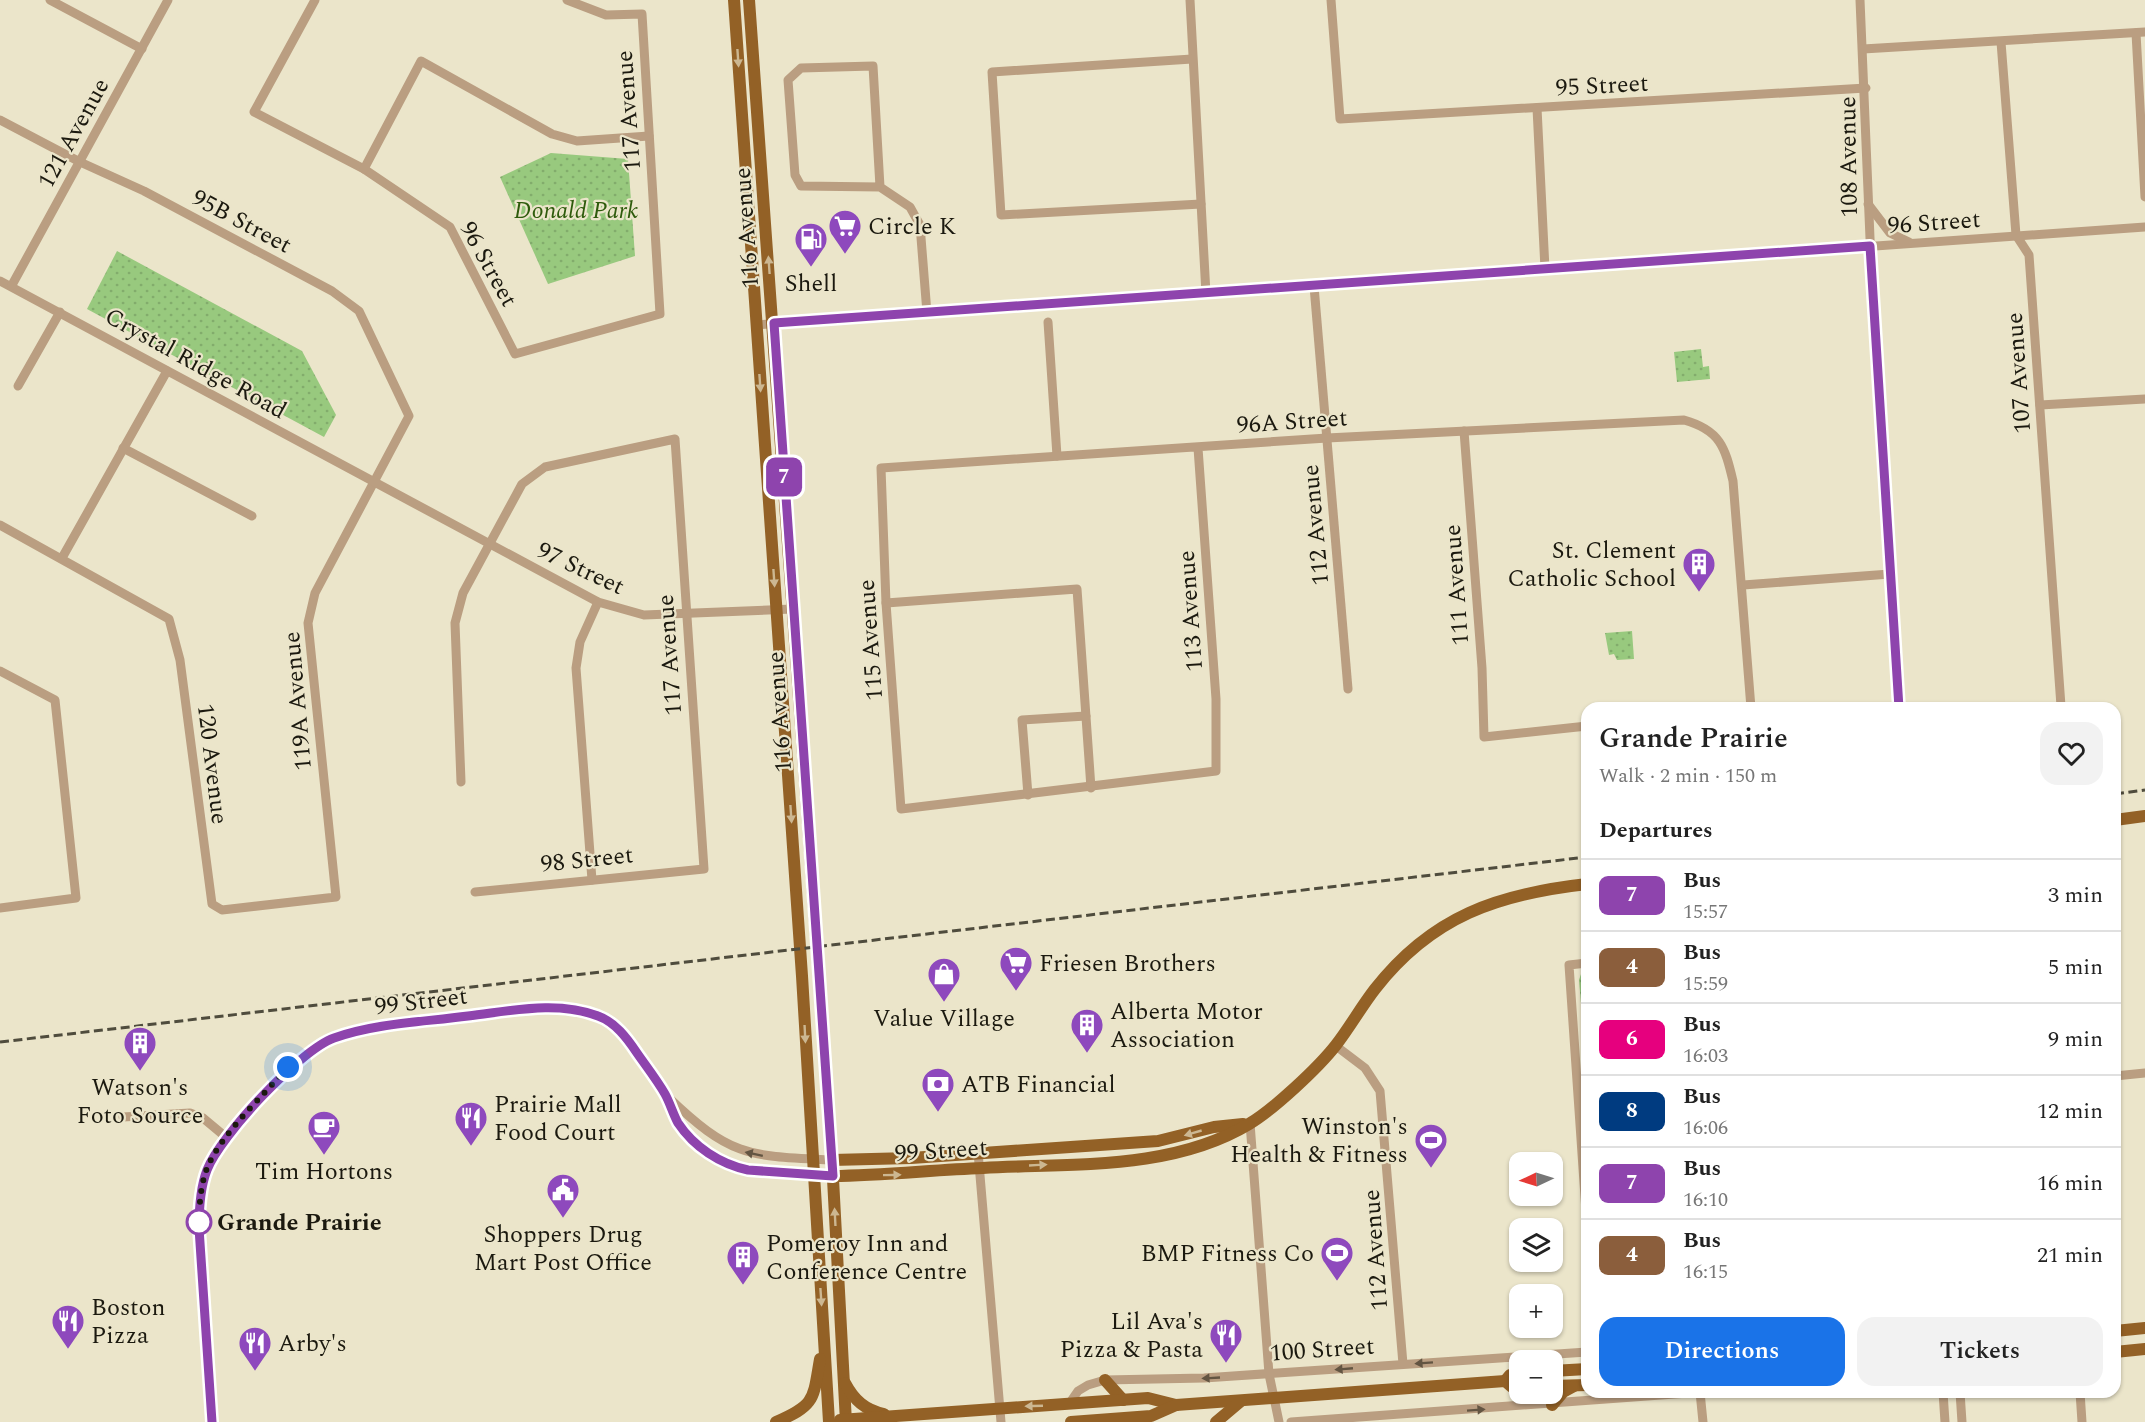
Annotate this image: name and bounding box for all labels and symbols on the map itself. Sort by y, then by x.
street label: 117 Avenue [607,49,651,173]
one-way arrow [733,49,742,68]
street label: 95 Street [1555,66,1649,106]
street label: 121 Avenue [29,72,119,195]
street label: 108 Avenue [1830,96,1868,218]
street label: 116 Avenue [725,166,769,290]
street label: 95B Street [185,180,298,263]
park label: Donald Park [514,193,638,229]
street label: 96 Street [1886,202,1982,244]
supermarket icon: Circle K [827,208,863,255]
place label: Circle K [868,209,956,245]
street label: 96 Street [450,215,526,314]
fuel station icon: Shell [793,221,829,268]
one-way arrow [765,256,774,275]
place label: Shell [785,266,837,302]
street label: Crystal Ridge Road [98,299,293,429]
street label: 107 Avenue [1997,311,2041,435]
one-way arrow [755,374,765,393]
street label: 96A Street [1235,400,1349,444]
line badge: 7 [764,458,804,496]
street label: 112 Avenue [1293,463,1339,587]
street label: 111 Avenue [1435,523,1479,647]
street label: 97 Street [531,533,630,605]
place label: St. Clement Catholic School [1508,533,1676,597]
building icon: St. Clement Catholic School [1681,546,1717,593]
street label: 113 Avenue [1169,549,1213,673]
one-way arrow [770,568,779,587]
street label: 115 Avenue [849,578,893,702]
street label: 117 Avenue [648,593,692,717]
street label: 119A Avenue [274,630,322,772]
street label: 116 Avenue [758,650,802,774]
street label: 120 Avenue [187,702,237,826]
one-way arrow [786,805,795,824]
street label: 98 Street [539,837,635,883]
supermarket icon: Friesen Brothers [998,945,1034,992]
place label: Friesen Brothers [1039,946,1216,982]
shop icon: Value Village [926,956,962,1003]
street label: 99 Street [373,978,469,1026]
place label: Alberta Motor Association [1110,994,1263,1058]
place label: Value Village [873,1001,1015,1037]
building icon: Alberta Motor Association [1069,1007,1105,1054]
building icon: Watson's Foto Source [122,1025,158,1072]
one-way arrow [801,1025,810,1044]
your location [273,1052,303,1082]
bank icon: ATB Financial [920,1066,956,1113]
place label: ATB Financial [961,1067,1116,1103]
place label: Watson's Foto Source [77,1070,203,1134]
place label: Prairie Mall Food Court [494,1087,622,1151]
restaurant icon: Prairie Mall Food Court [453,1100,489,1147]
cafe icon: Tim Hortons [306,1109,342,1156]
place label: Winston's Health & Fitness [1230,1109,1408,1173]
sports icon: Winston's Health & Fitness [1413,1122,1449,1169]
one-way arrow [1184,1129,1202,1138]
street label: 99 Street [893,1130,989,1172]
one-way arrow [744,1149,763,1158]
north arrow [1509,1152,1563,1206]
place label: Tim Hortons [255,1154,393,1190]
one-way arrow [1029,1161,1048,1170]
one-way arrow [882,1170,901,1180]
public building icon: Shoppers Drug Mart Post Office [545,1172,581,1219]
street label: 112 Avenue [1354,1188,1398,1312]
place label: Grande Prairie [217,1205,382,1241]
one-way arrow [831,1207,840,1226]
marker: Grande Prairie [186,1209,212,1235]
place label: Shoppers Drug Mart Post Office [474,1217,652,1281]
place label: Pomeroy Inn and Conference Centre [766,1226,967,1290]
sports icon: BMP Fitness Co [1319,1235,1355,1282]
place label: BMP Fitness Co [1141,1236,1314,1272]
building icon: Pomeroy Inn and Conference Centre [725,1239,761,1286]
one-way arrow [816,1287,826,1306]
place label: Boston Pizza [91,1290,166,1354]
restaurant icon: Boston Pizza [50,1303,86,1350]
place label: Lil Ava's Pizza & Pasta [1060,1304,1203,1368]
restaurant icon: Lil Ava's Pizza & Pasta [1208,1317,1244,1364]
restaurant icon: Arby's [237,1325,273,1372]
place label: Arby's [278,1326,347,1362]
street label: 100 Street [1268,1328,1376,1372]
one-way arrow [1414,1358,1433,1367]
one-way arrow [1335,1365,1354,1374]
one-way arrow [1201,1373,1220,1382]
one-way arrow [1025,1401,1044,1410]
one-way arrow [1466,1405,1485,1414]

